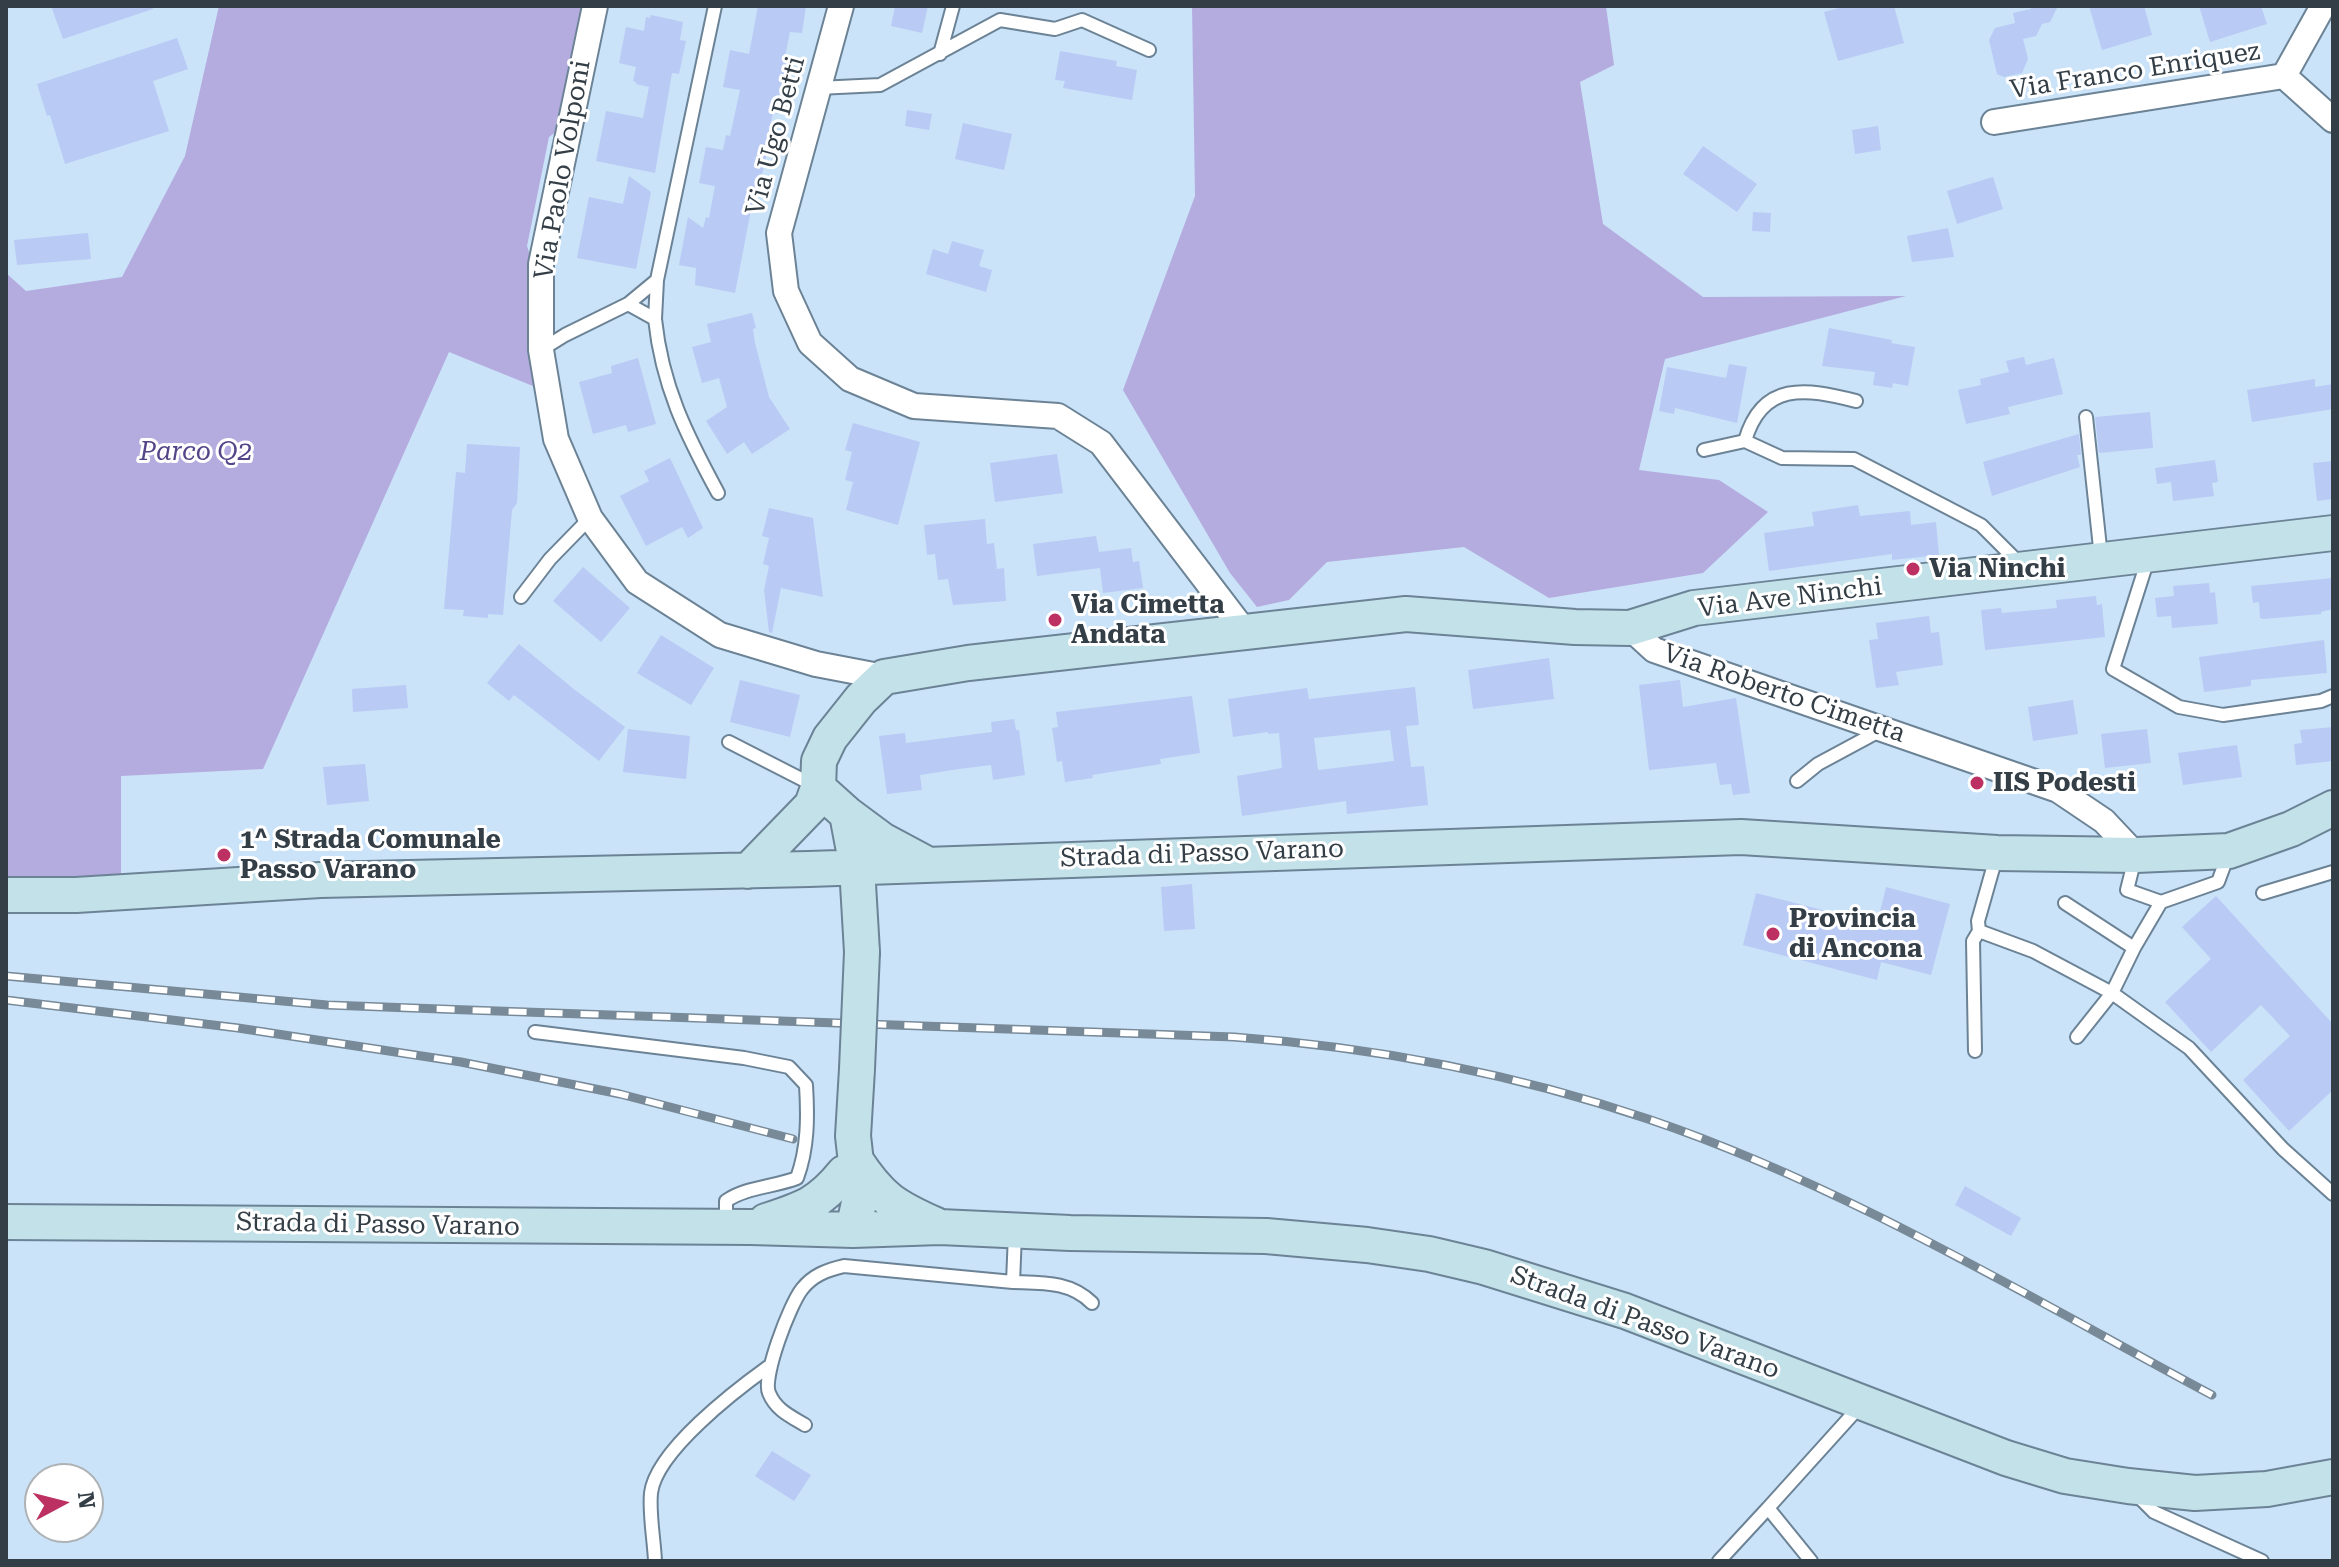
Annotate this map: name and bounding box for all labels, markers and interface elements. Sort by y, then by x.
street label: Via Franco Enriquez [2008,36,2262,106]
street label: Via Ugo Betti [740,53,812,219]
street label: Via Paolo Volponi [528,58,598,282]
park label: Parco Q2 [140,436,252,468]
place label: Via Ninchi [1929,553,2065,585]
marker: Via Ninchi [1904,560,1922,578]
street label: Via Ave Ninchi [1696,571,1884,625]
place label: Via Cimetta Andata [1071,589,1224,650]
marker: Via Cimetta Andata [1046,611,1064,629]
street label: Via Roberto Cimetta [1659,638,1909,750]
place label: IIS Podesti [1993,767,2136,799]
marker: IIS Podesti [1968,774,1986,792]
place label: 1^ Strada Comunale Passo Varano [240,824,501,886]
street label: Strada di Passo Varano [1060,833,1344,875]
marker: 1^ Strada Comunale Passo Varano [215,846,233,864]
place label: Provincia di Ancona [1789,903,1922,964]
marker: Provincia di Ancona [1764,925,1782,943]
street label: Strada di Passo Varano [236,1207,520,1243]
street label: Strada di Passo Varano [1506,1260,1784,1386]
north arrow [24,1463,104,1543]
text: N [73,1490,100,1510]

